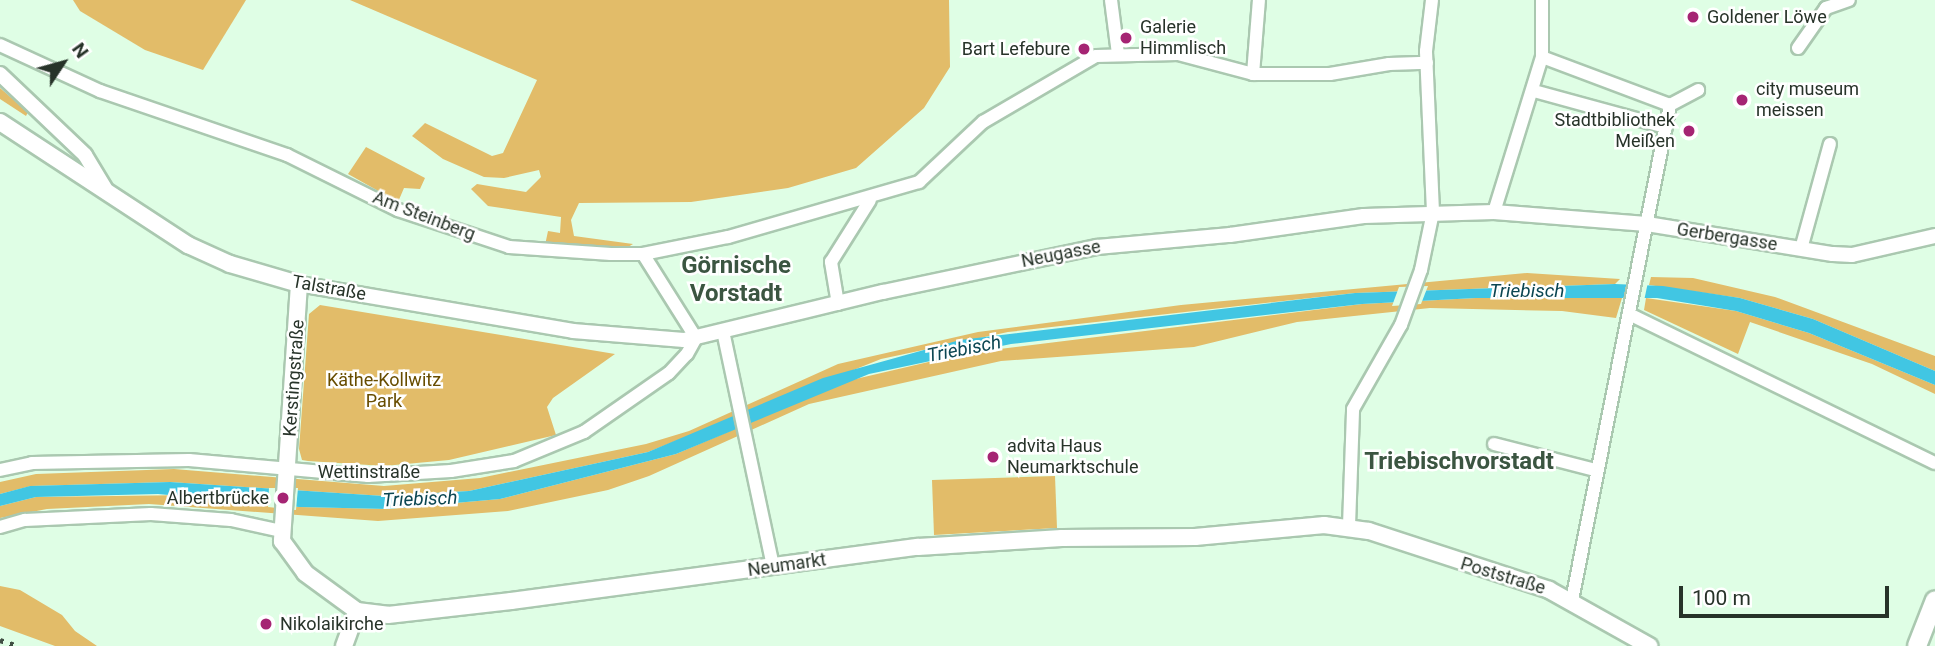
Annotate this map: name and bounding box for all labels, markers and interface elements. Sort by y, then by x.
place label: Goldener Löwe [1707,6,1827,28]
marker: Goldener Löwe [1685,9,1701,25]
place label: Galerie Himmlisch [1140,17,1226,60]
north arrow [28,28,98,98]
marker: Galerie Himmlisch [1118,30,1134,46]
text: N [67,38,94,63]
place label: Bart Lefebure [962,38,1070,60]
marker: Bart Lefebure [1076,41,1092,57]
place label: city museum meissen [1756,79,1859,122]
marker: city museum meissen [1734,92,1750,108]
place label: Stadtbibliothek Meißen [1555,110,1675,152]
marker: Stadtbibliothek Meißen [1681,123,1697,139]
street label: Am Steinberg [370,187,478,245]
street label: Gerbergasse [1675,218,1779,256]
street label: Neugasse [1020,236,1102,272]
district label: Görnische Vorstadt [681,252,791,308]
street label: Talstraße [290,271,368,305]
water label: Triebisch [1490,280,1564,302]
street label: Kerstingstraße [279,319,309,437]
water label: Triebisch [925,331,1003,367]
park label: Käthe-Kollwitz Park [327,370,441,412]
place label: advita Haus Neumarktschule [1007,436,1138,478]
district label: Triebischvorstadt [1364,448,1554,476]
marker: advita Haus Neumarktschule [985,449,1001,465]
street label: Wettinstraße [318,461,420,483]
water label: Triebisch [382,486,458,512]
place label: Albertbrücke [167,487,269,509]
marker: Albertbrücke [275,490,291,506]
street label: Neumarkt [746,549,828,581]
street label: Poststraße [1458,553,1548,599]
scale bar [1683,572,1893,616]
text: 100 m [1692,586,1751,610]
place label: Nikolaikirche [280,613,383,635]
marker: Nikolaikirche [258,616,274,632]

